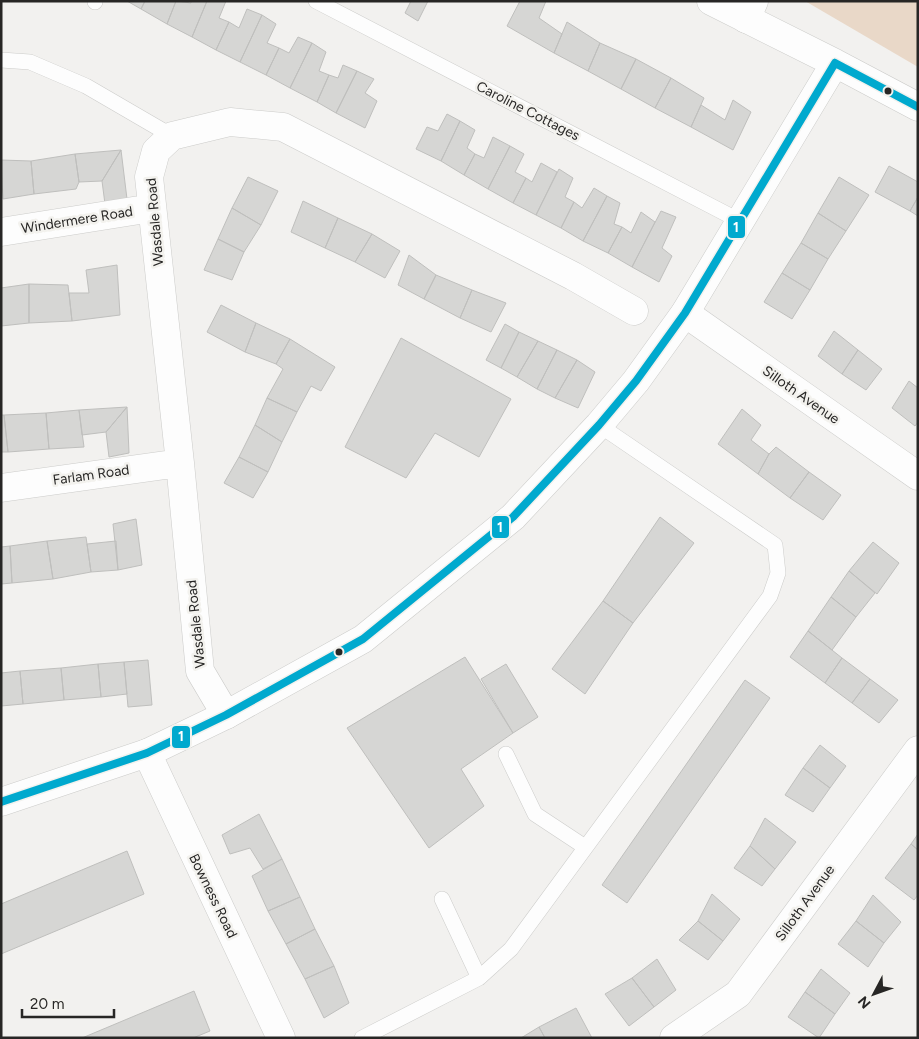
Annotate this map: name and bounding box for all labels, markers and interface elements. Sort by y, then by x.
street label: Caroline Cottages [474,78,582,144]
unlabelled marker [883,86,893,96]
street label: Wasdale Road [143,177,167,267]
street label: Windermere Road [20,203,134,237]
line badge: 1 [727,215,746,239]
text: 1 [733,219,739,236]
street label: Silloth Avenue [759,362,843,428]
street label: Farlam Road [52,461,130,489]
line badge: 1 [491,515,510,539]
text: 1 [497,519,503,536]
street label: Wasdale Road [183,579,209,669]
unlabelled marker [334,647,344,657]
line badge: 1 [171,725,191,749]
text: 1 [178,728,184,745]
street label: Bowness Road [185,851,241,941]
street label: Silloth Avenue [772,861,839,944]
north arrow [849,969,899,1019]
scale bar [22,986,115,1018]
text: N [855,993,875,1012]
text: 20 m [30,995,64,1013]

